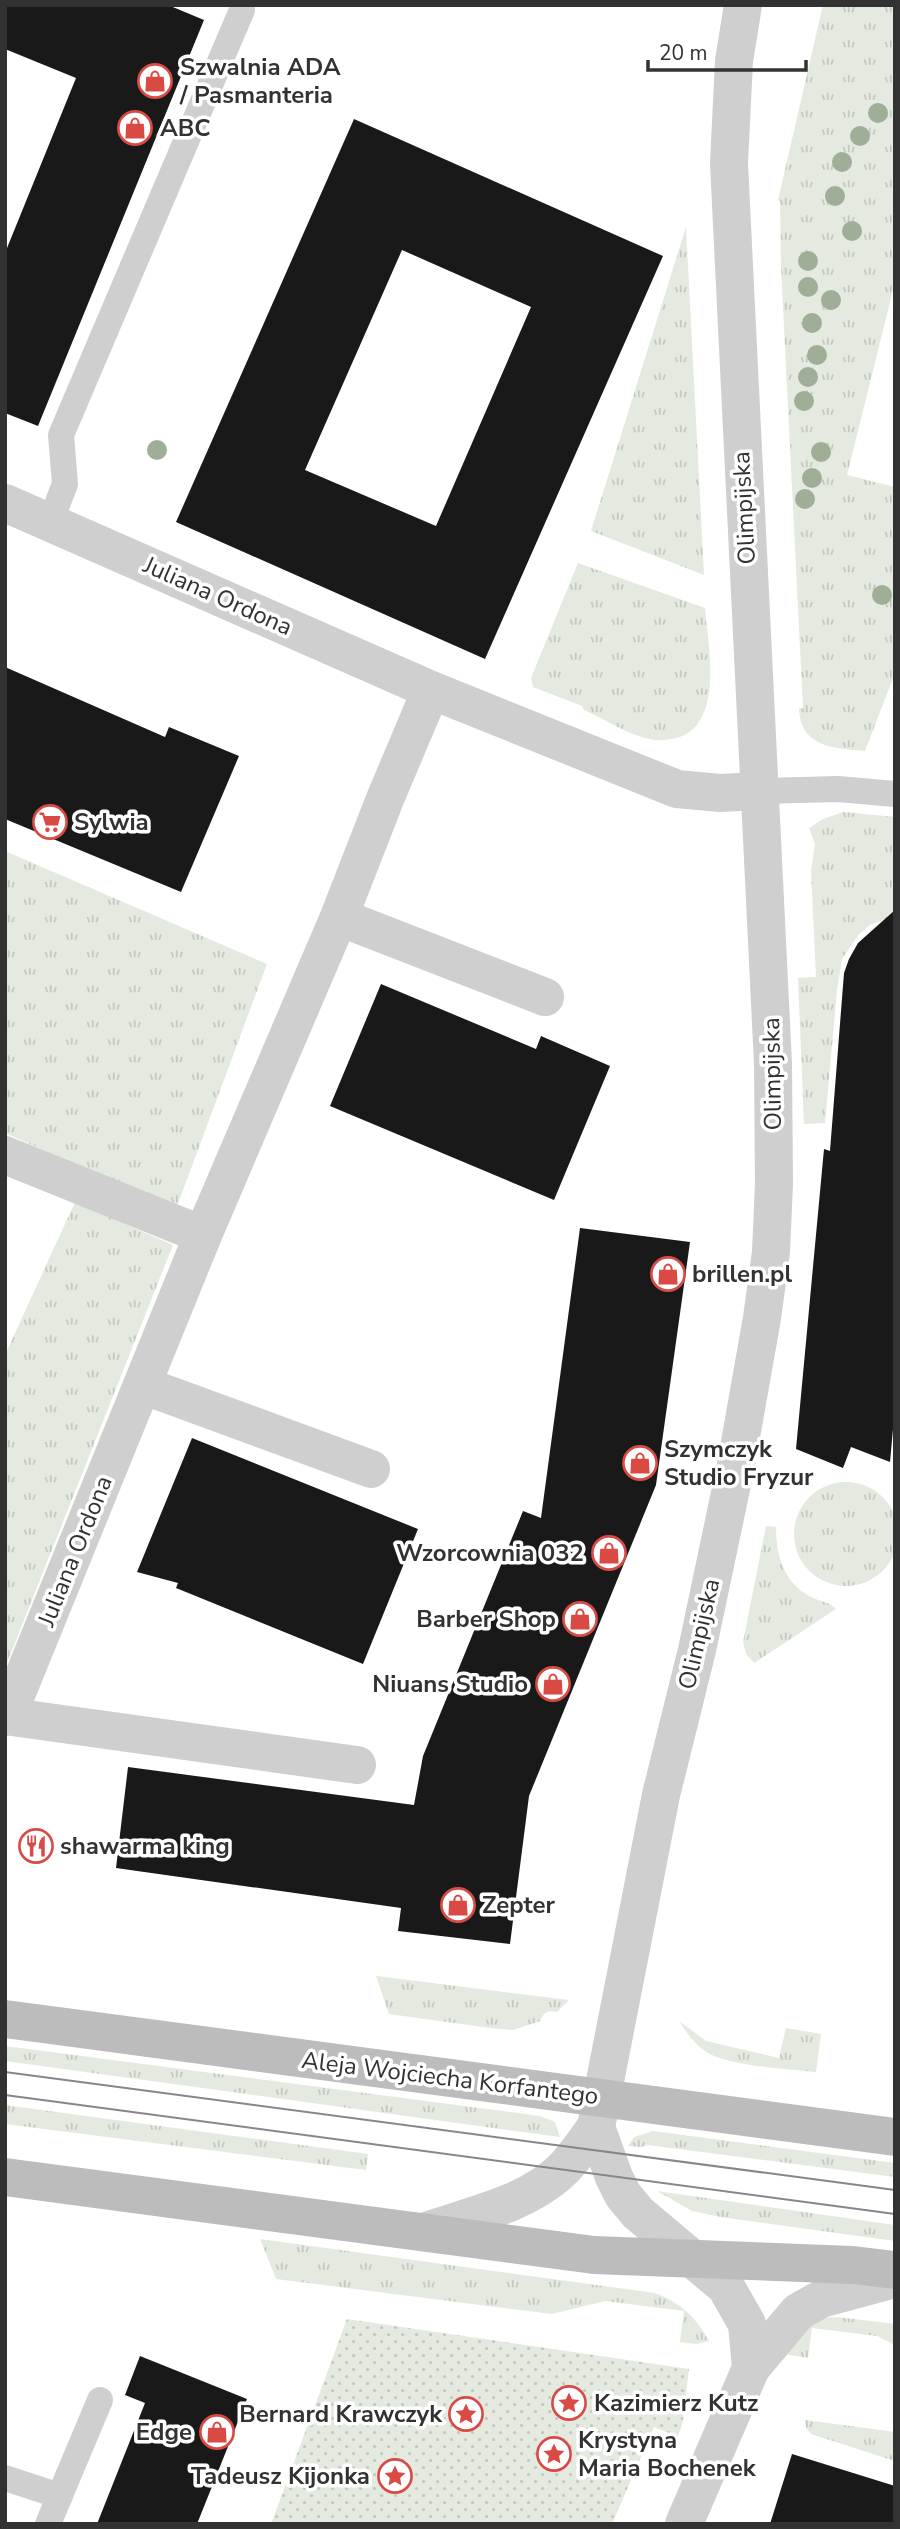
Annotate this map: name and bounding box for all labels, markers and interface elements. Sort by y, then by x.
scale bar [648,28,806,72]
text: 20 m [659,39,708,67]
place label: Szwalnia ADA / Pasmanteria [179,51,341,111]
shop icon: Szwalnia ADA / Pasmanteria [136,62,174,100]
shop icon: ABC [116,109,154,147]
place label: ABC [160,112,211,144]
street label: Olimpijska [725,451,763,565]
street label: Juliana Ordona [138,549,297,643]
supermarket icon: Sylwia [31,803,69,841]
place label: Sylwia [74,806,149,838]
street label: Olimpijska [755,1017,789,1131]
shop icon: brillen.pl [649,1255,687,1293]
place label: brillen.pl [692,1258,793,1290]
place label: Szymczyk Studio Fryzur [664,1433,814,1493]
shop icon: Szymczyk Studio Fryzur [621,1444,659,1482]
street label: Juliana Ordona [30,1471,120,1632]
shop icon: Wzorcownia 032 [590,1534,628,1572]
place label: Wzorcownia 032 [396,1537,584,1569]
street label: Olimpijska [671,1575,727,1693]
shop icon: Barber Shop [561,1600,599,1638]
place label: Barber Shop [416,1603,556,1635]
shop icon: Niuans Studio [534,1665,572,1703]
place label: Niuans Studio [372,1668,528,1700]
restaurant icon: shawarma king [17,1827,55,1865]
place label: shawarma king [60,1830,230,1862]
shop icon: Zepter [439,1886,477,1924]
place label: Zepter [482,1889,556,1921]
street label: Aleja Wojciecha Korfantego [300,2044,600,2112]
place icon: Kazimierz Kutz [550,2384,588,2422]
place label: Kazimierz Kutz [594,2387,758,2419]
place icon: Bernard Krawczyk [447,2395,485,2433]
place label: Bernard Krawczyk [239,2398,443,2430]
shop icon: Edge [198,2413,236,2451]
place label: Edge [136,2416,192,2448]
place label: Krystyna Maria Bochenek [578,2424,757,2484]
place icon: Krystyna Maria Bochenek [535,2435,573,2473]
place icon: Tadeusz Kijonka [376,2457,414,2495]
place label: Tadeusz Kijonka [191,2460,370,2492]

